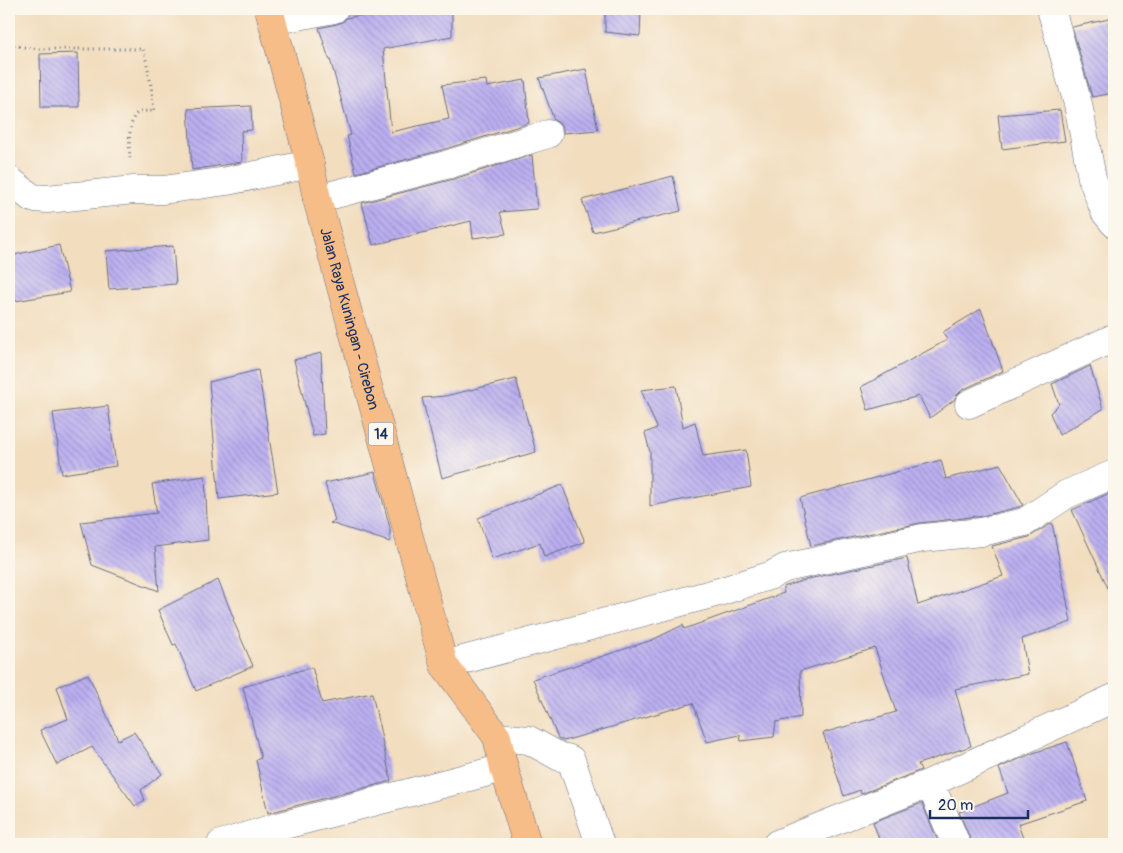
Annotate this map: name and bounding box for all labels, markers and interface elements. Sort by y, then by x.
street label: Jalan Raya Kuningan - Cirebon [315,225,383,412]
road number: 14 [368,422,394,446]
scale bar [930,788,1028,820]
text: 20 m [938,796,973,815]

